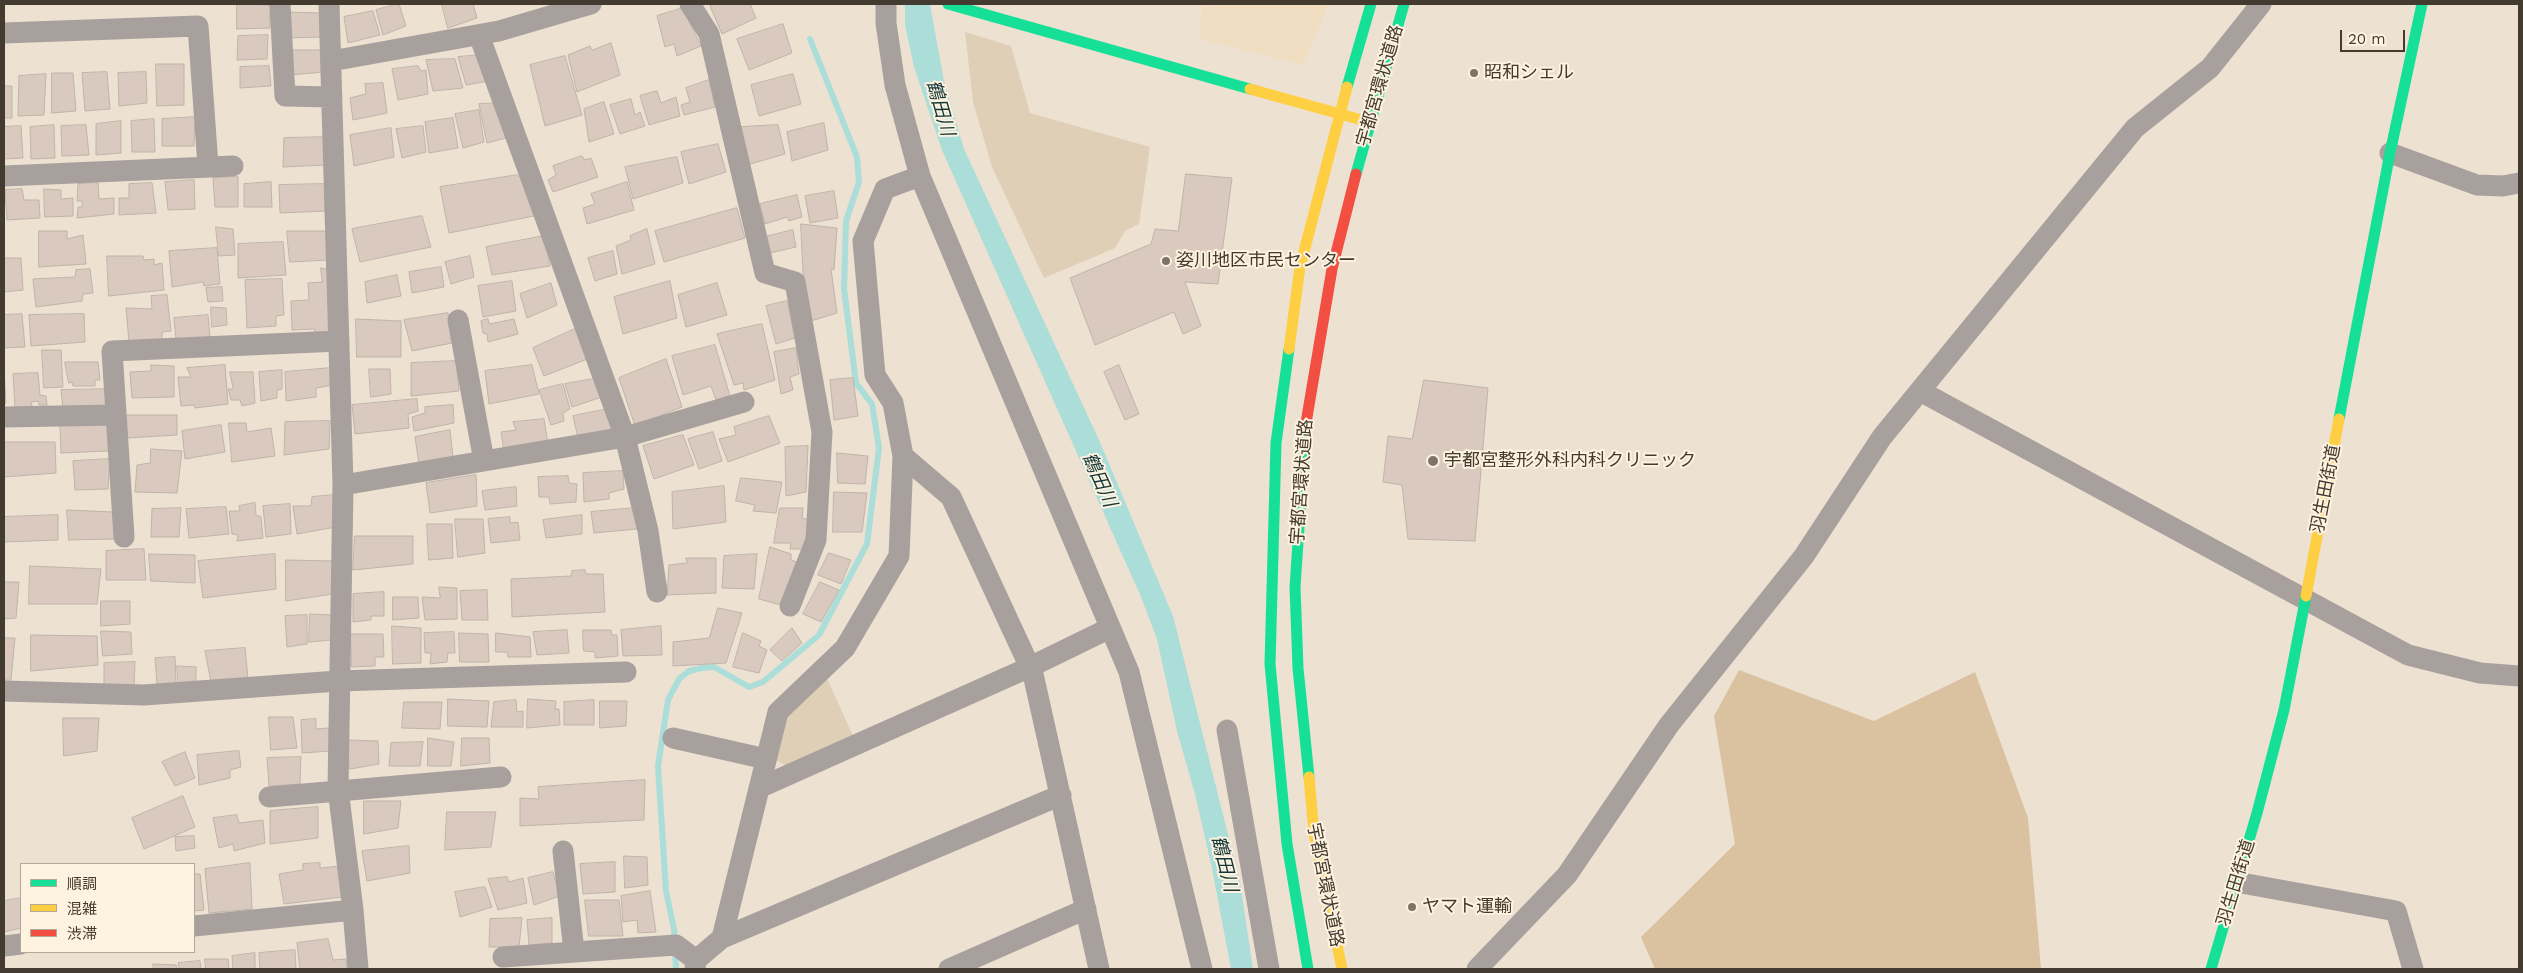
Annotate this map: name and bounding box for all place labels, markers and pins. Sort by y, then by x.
place label: 昭和シェル [1484,62,1574,84]
marker: 昭和シェル [1468,67,1480,79]
place label: 姿川地区市民センター [1176,250,1356,272]
marker: 姿川地区市民センター [1160,255,1172,267]
place label: 宇都宮整形外科内科クリニック [1444,450,1696,472]
marker: 宇都宮整形外科内科クリニック [1426,454,1440,468]
place label: ヤマト運輸 [1422,896,1512,918]
marker: ヤマト運輸 [1406,901,1418,913]

